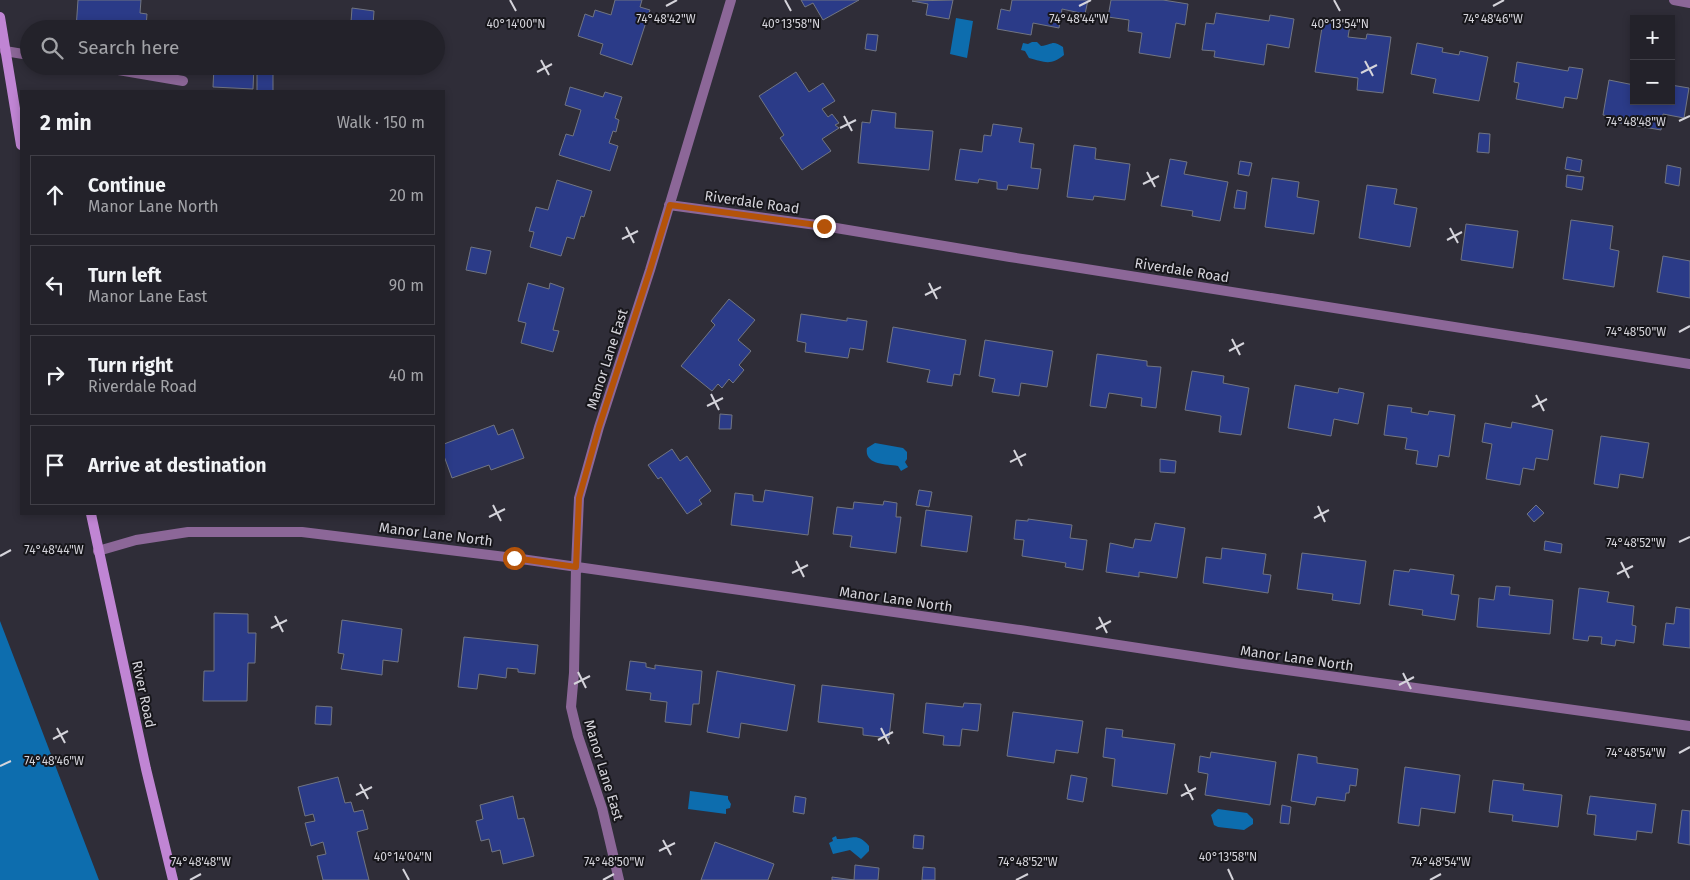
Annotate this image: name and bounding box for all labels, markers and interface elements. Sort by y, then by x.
text: 74°48'42"W [636,12,696,26]
text: 74°48'44"W [1049,12,1109,26]
text: 74°48'46"W [1463,12,1523,26]
map controls [1630,15,1675,105]
button: + [1630,15,1675,60]
text: 40°14'00"N [486,17,546,31]
text: 40°13'58"N [762,17,820,31]
text: 40°13'54"N [1311,17,1369,31]
search box [20,20,445,75]
icon: search [38,34,66,62]
text: Search here [78,36,179,59]
button: − [1630,60,1675,105]
text: 2 min [40,110,92,136]
text: Walk · 150 m [337,113,425,132]
text: 74°48'48"W [1606,115,1666,129]
text: Continue [88,174,166,197]
icon: ahead [41,181,69,209]
text: 20 m [389,186,424,205]
street label: Riverdale Road [704,187,800,218]
text: Manor Lane North [88,197,219,216]
route end [813,215,836,238]
street label: Riverdale Road [1133,255,1230,286]
text: Turn left [88,264,162,287]
icon: left [41,271,69,299]
text: 90 m [389,276,424,295]
text: Manor Lane East [88,287,207,306]
street label: Manor Lane East [583,306,632,411]
text: 74°48'50"W [1606,325,1666,339]
text: Turn right [88,354,173,377]
icon: right [41,361,69,389]
text: 40 m [389,366,424,385]
text: Riverdale Road [88,377,197,396]
icon: arrive [41,451,69,479]
text: Arrive at destination [88,454,267,477]
street label: Manor Lane North [378,519,494,550]
text: 74°48'52"W [1606,536,1666,550]
text: 74°48'44"W [24,543,84,557]
route start [503,547,526,570]
street label: Manor Lane North [838,583,954,616]
street label: Manor Lane North [1239,642,1355,675]
street label: River Road [128,659,159,729]
street label: Manor Lane East [580,718,627,823]
text: 74°48'54"W [1606,746,1666,760]
text: 74°48'46"W [24,754,84,768]
text: 40°14'04"N [374,850,432,864]
text: 40°13'58"N [1199,850,1257,864]
text: 74°48'48"W [171,855,231,869]
text: 74°48'50"W [584,855,644,869]
text: 74°48'52"W [998,855,1058,869]
text: 74°48'54"W [1411,855,1471,869]

